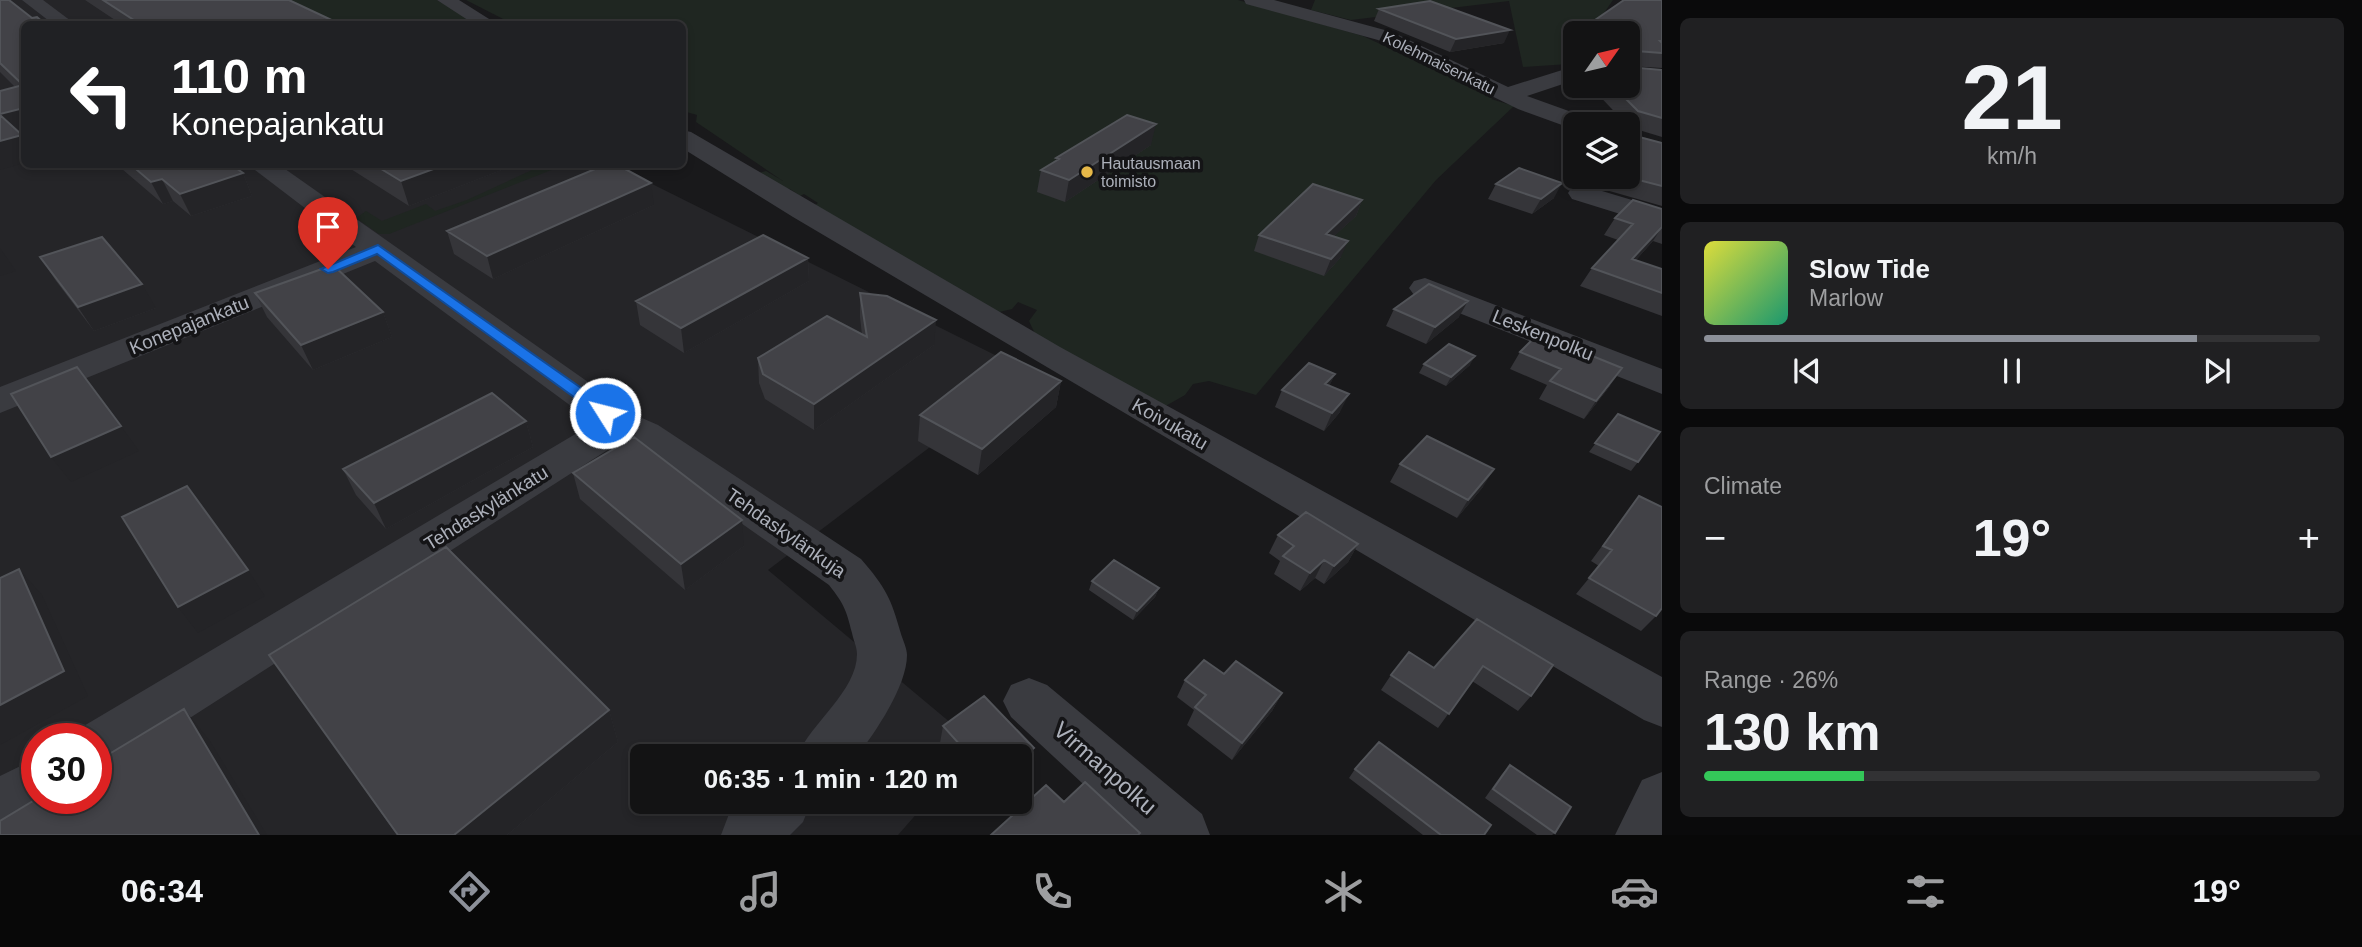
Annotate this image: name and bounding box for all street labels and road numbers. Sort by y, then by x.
street label: Kolehmaisenkatu [1380,28,1498,98]
street label: Konepajankatu [126,292,252,358]
street label: Leskenpolku [1490,305,1596,365]
street label: Koivukatu [1129,394,1211,454]
street label: Tehdaskylänkatu [420,462,552,554]
street label: Tehdaskylänkuja [722,484,850,582]
street label: Virmanpolku [1048,716,1162,820]

